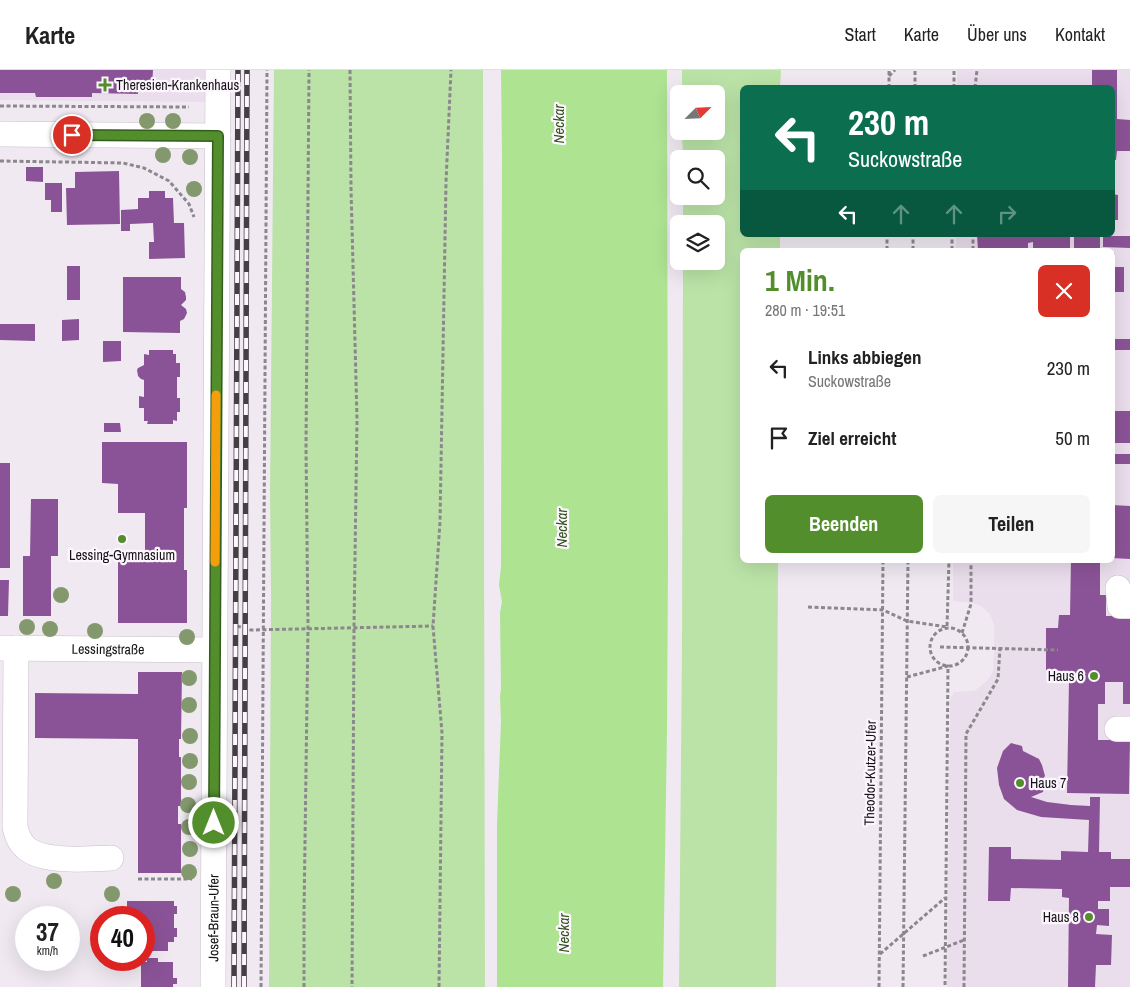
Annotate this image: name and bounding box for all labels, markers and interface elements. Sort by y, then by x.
text: Karte [25,19,75,51]
text: Start [845,22,876,47]
text: Karte [904,22,939,47]
text: Über uns [967,22,1027,47]
text: Kontakt [1055,22,1105,47]
place label: Theresien-Krankenhaus [116,76,239,94]
marker: Theresien-Krankenhaus [98,78,112,92]
north arrow [670,85,725,140]
map controls [670,85,725,270]
text: 230 m [848,99,929,146]
water label: Neckar [548,104,569,143]
icon: left [765,105,830,170]
pin [51,114,93,156]
icon: arrive [58,121,86,149]
text: Suckowstraße [848,144,962,174]
button: search [670,150,725,205]
icon: left [834,200,862,228]
icon: ahead [887,200,915,228]
icon: ahead [940,200,968,228]
icon: right [993,200,1021,228]
button: layers [670,215,725,270]
text: 1 Min. [765,260,835,300]
button: close [1038,265,1090,317]
text: 280 m · 19:51 [765,299,845,321]
text: Links abbiegen [808,344,921,370]
icon: left [765,354,793,382]
text: 230 m [1047,355,1090,381]
text: Suckowstraße [808,370,891,392]
icon: arrive [765,424,793,452]
text: Ziel erreicht [808,425,896,451]
text: 50 m [1055,425,1090,451]
button: Beenden [765,495,923,553]
button: Teilen [933,495,1090,553]
water label: Neckar [551,508,572,547]
marker: Lessing-Gymnasium [116,533,128,545]
place label: Lessing-Gymnasium [69,546,175,564]
street label: Lessingstraße [71,640,144,658]
place label: Haus 6 [1048,667,1084,685]
marker: Haus 6 [1088,670,1100,682]
street label: Theodor-Kutzer-Ufer [860,720,880,826]
place label: Haus 7 [1030,774,1066,792]
marker: Haus 7 [1014,777,1026,789]
position arrow [187,796,239,848]
street label: Josef-Braun-Ufer [204,874,223,962]
speed limit sign: 40 [90,906,155,971]
place label: Haus 8 [1043,908,1079,926]
marker: Haus 8 [1083,911,1095,923]
water label: Neckar [553,913,574,952]
text: 37 [36,915,59,949]
text: km/h [37,943,58,959]

